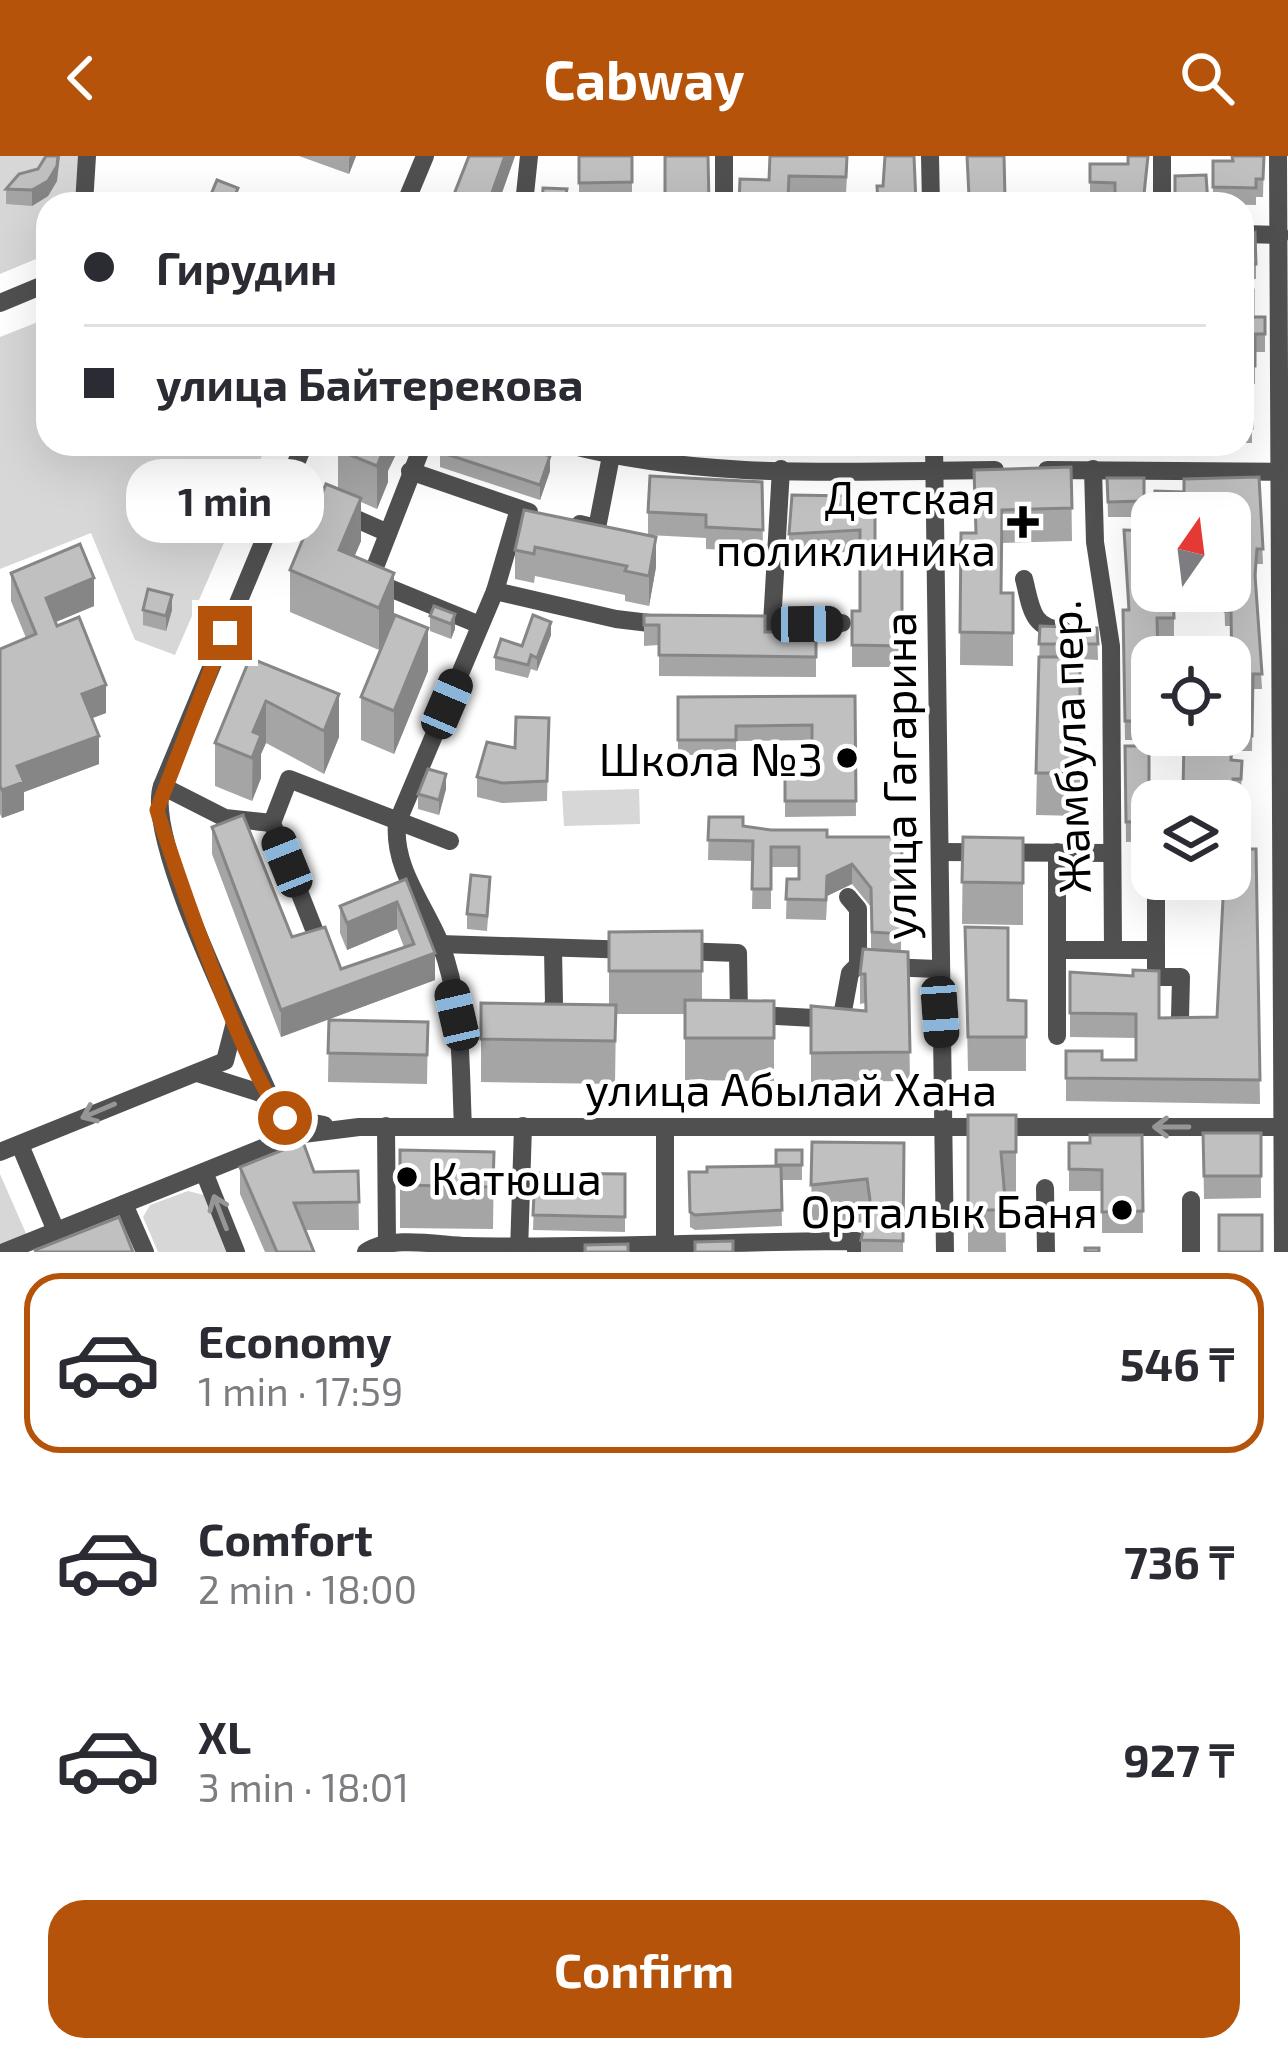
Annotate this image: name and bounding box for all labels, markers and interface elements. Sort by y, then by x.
icon: back [48,45,114,111]
icon: search [1174,45,1240,111]
text: Cabway [543,46,745,111]
text: Гирудин [156,240,337,294]
text: улица Байтерекова [156,356,583,410]
callout: 1 min [126,459,324,543]
place label: Детская поликлиника [716,469,996,575]
text: 1 min [178,477,272,524]
north arrow [1131,492,1251,612]
map controls [1131,492,1251,900]
marker: Детская поликлиника [1007,506,1039,538]
street label: Жамбула пер. [1036,599,1101,895]
car [771,605,843,643]
route end [198,606,252,660]
street label: улица Гагарина [871,612,926,940]
button: locate [1131,636,1251,756]
car [416,664,478,744]
place label: Школа №3 [599,731,823,785]
marker: Школа №3 [834,745,860,771]
button: layers [1131,780,1251,900]
car [257,822,317,902]
car [920,975,960,1049]
car [431,976,483,1054]
street label: улица Абылай Хана [585,1061,997,1116]
route start [258,1091,312,1145]
one-way arrow [80,1102,117,1123]
one-way arrow [1152,1116,1191,1138]
place label: Катюша [431,1150,602,1204]
marker: Катюша [394,1164,420,1190]
place label: Орталык Баня [801,1183,1098,1237]
one-way arrow [208,1194,229,1231]
marker: Орталык Баня [1109,1197,1135,1223]
icon: car [54,1309,162,1417]
text: Economy [198,1313,392,1367]
text: 546 ₸ [1120,1336,1234,1390]
text: 1 min · 17:59 [198,1367,403,1414]
icon: car [54,1507,162,1615]
text: Comfort [198,1511,373,1565]
text: 736 ₸ [1124,1534,1234,1588]
text: 2 min · 18:00 [198,1565,417,1612]
icon: car [54,1705,162,1813]
text: XL [198,1709,251,1763]
text: 927 ₸ [1123,1732,1234,1786]
text: 3 min · 18:01 [198,1763,409,1810]
button: Confirm [48,1900,1240,2038]

